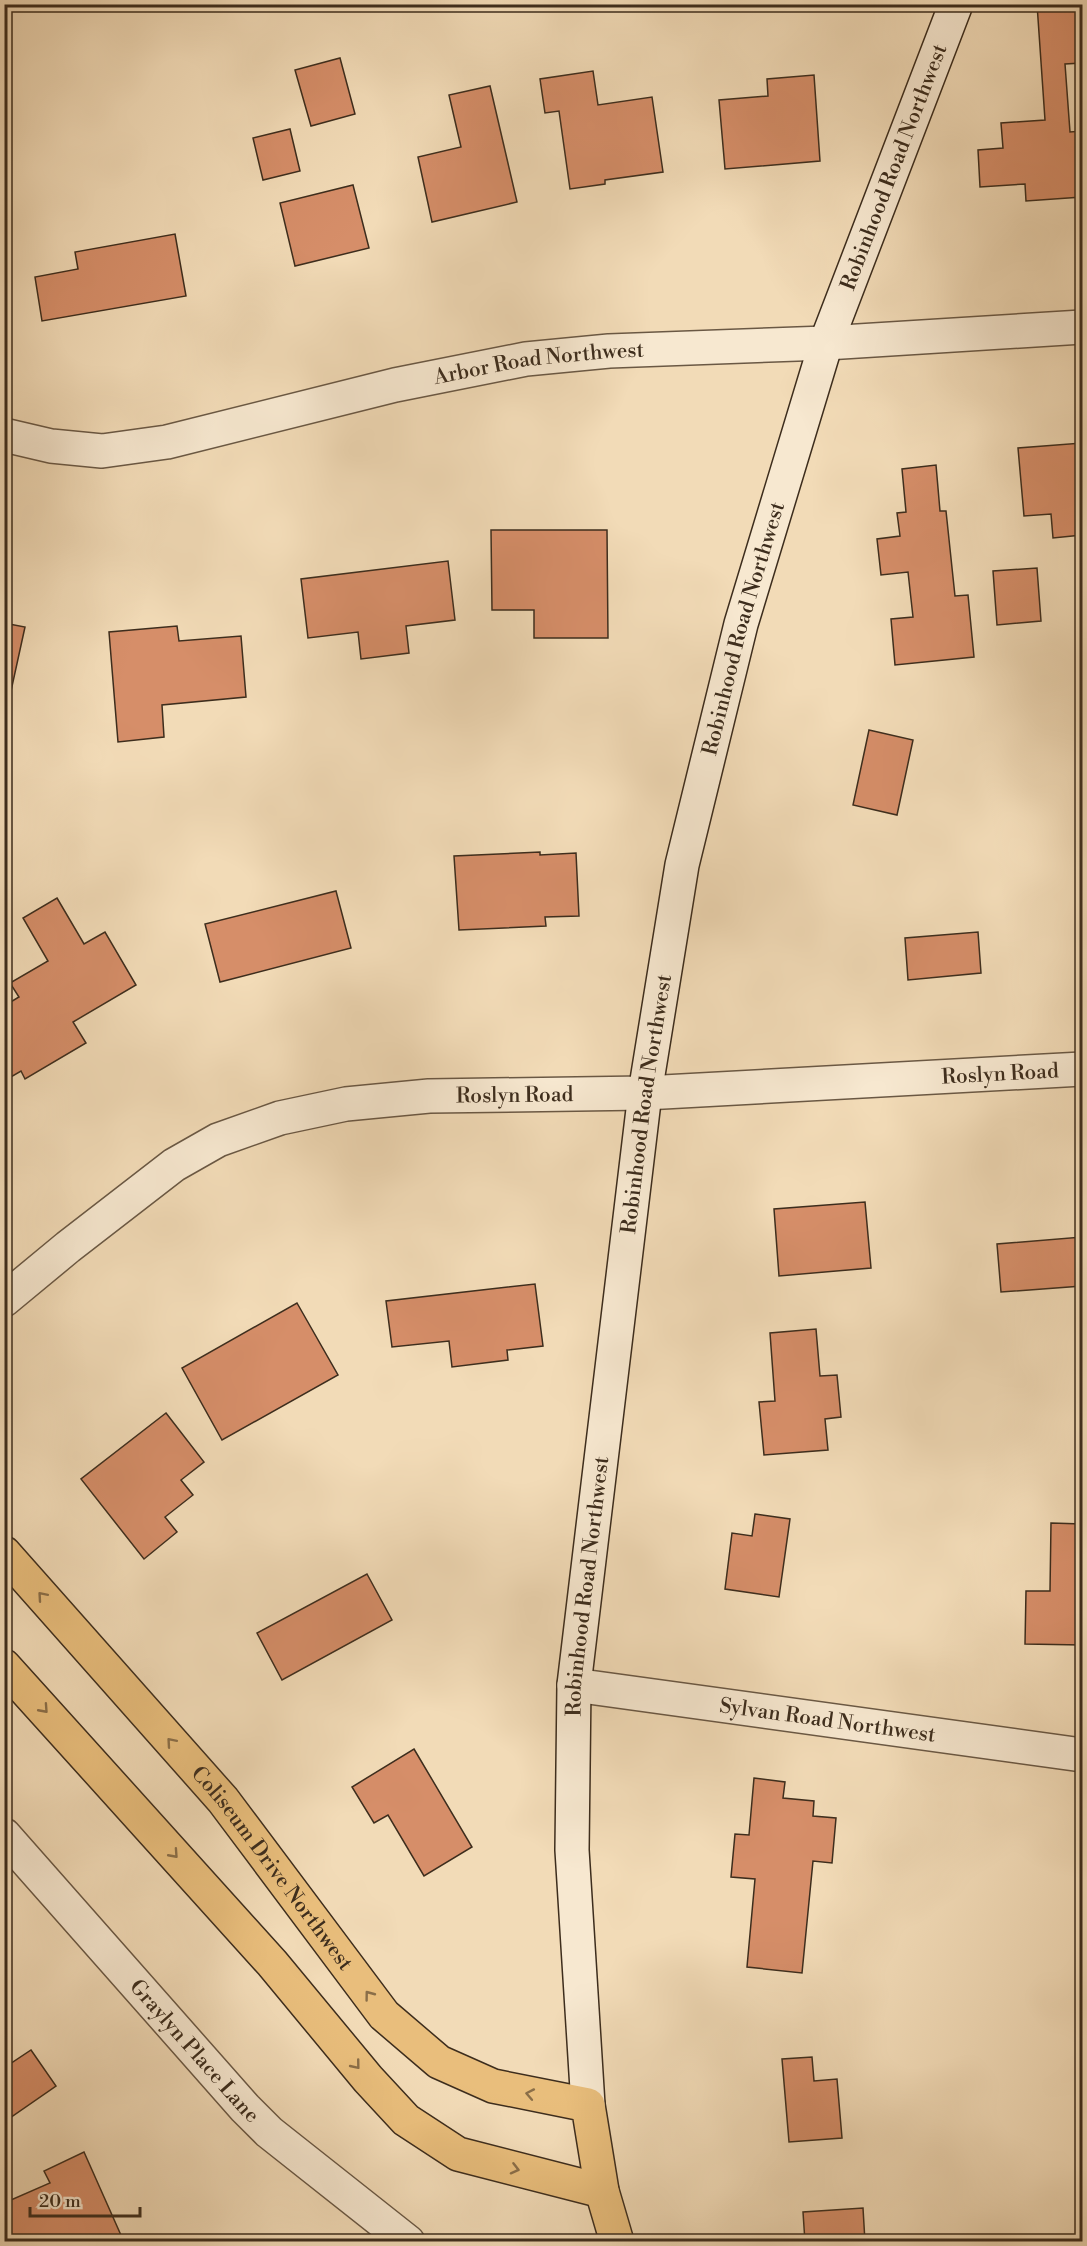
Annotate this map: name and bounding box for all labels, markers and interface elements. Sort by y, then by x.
street label: Robinhood Road Northwest [835,40,954,294]
street label: Arbor Road Northwest [431,338,645,391]
street label: Robinhood Road Northwest [697,498,791,758]
street label: Robinhood Road Northwest [616,972,678,1235]
street label: Roslyn Road [941,1058,1060,1091]
street label: Roslyn Road [456,1082,574,1110]
street label: Robinhood Road Northwest [561,1454,615,1717]
one-way arrow [38,1592,49,1603]
street label: Sylvan Road Northwest [718,1693,938,1749]
one-way arrow [37,1702,48,1713]
one-way arrow [167,1738,178,1749]
street label: Coliseum Drive Northwest [185,1761,358,1976]
one-way arrow [167,1847,178,1858]
street label: Graylyn Place Lane [124,1974,264,2129]
one-way arrow [365,1990,376,2001]
one-way arrow [349,2058,360,2069]
one-way arrow [525,2088,535,2101]
one-way arrow [510,2161,520,2174]
scale bar [30,2180,140,2218]
text: 20 m [39,2190,81,2213]

